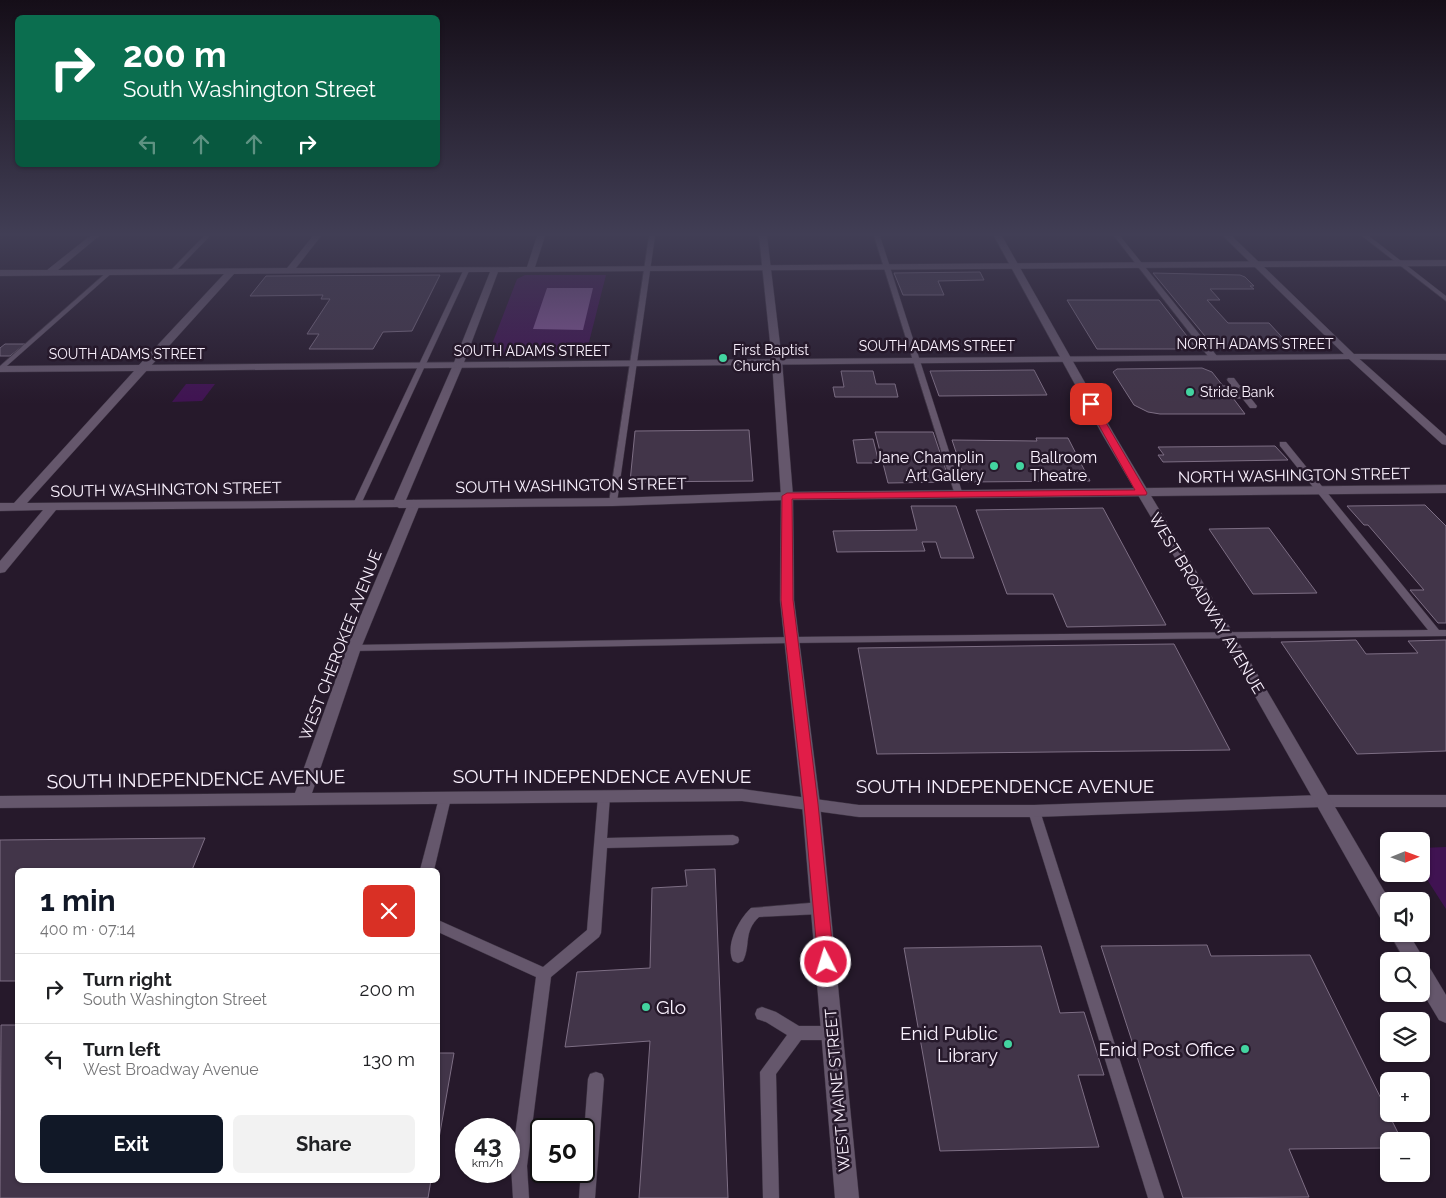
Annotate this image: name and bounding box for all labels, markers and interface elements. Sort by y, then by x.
text: 200 m [123,34,227,75]
icon: right [40,35,105,100]
text: South Washington Street [123,76,376,102]
icon: left [134,130,162,158]
icon: ahead [187,130,215,158]
icon: ahead [240,130,268,158]
icon: right [293,130,321,158]
street label: NORTH ADAMS STREET [1176,336,1334,352]
street label: SOUTH ADAMS STREET [859,338,1016,354]
place label: First Baptist Church [733,342,809,374]
street label: SOUTH ADAMS STREET [454,343,611,359]
street label: SOUTH ADAMS STREET [49,346,206,362]
marker: First Baptist Church [717,352,729,364]
pin [1070,383,1112,425]
place label: Stride Bank [1200,384,1275,400]
marker: Stride Bank [1184,386,1196,398]
icon: arrive [1077,390,1105,418]
place label: Jane Champlin Art Gallery [874,448,984,485]
place label: Ballroom Theatre [1030,448,1097,485]
marker: Jane Champlin Art Gallery [988,460,1000,472]
marker: Ballroom Theatre [1014,460,1026,472]
street label: NORTH WASHINGTON STREET [1178,464,1411,487]
street label: SOUTH WASHINGTON STREET [455,474,687,497]
street label: SOUTH WASHINGTON STREET [50,478,282,501]
street label: WEST BROADWAY AVENUE [1145,509,1268,697]
street label: WEST CHEROKEE AVENUE [295,547,386,743]
street label: SOUTH INDEPENDENCE AVENUE [46,765,346,793]
street label: SOUTH INDEPENDENCE AVENUE [453,765,751,787]
street label: SOUTH INDEPENDENCE AVENUE [856,775,1154,797]
north arrow [1380,832,1430,882]
map controls [1380,832,1430,1182]
text: 1 min [40,883,116,918]
button: close [363,885,415,937]
button: sound [1380,892,1430,942]
text: 400 m · 07:14 [40,920,135,939]
position arrow [799,935,851,987]
button: search [1380,952,1430,1002]
text: Turn right [83,968,172,990]
icon: right [40,975,68,1003]
text: 200 m [360,978,415,1000]
text: South Washington Street [83,990,267,1009]
place label: Glo [656,996,686,1018]
marker: Glo [640,1001,652,1013]
street label: WEST MAINE STREET [821,1007,854,1172]
button: layers [1380,1012,1430,1062]
place label: Enid Public Library [900,1022,998,1066]
text: Turn left [83,1038,160,1060]
marker: Enid Public Library [1002,1038,1014,1050]
place label: Enid Post Office [1099,1038,1235,1060]
marker: Enid Post Office [1239,1043,1251,1055]
icon: left [40,1045,68,1073]
text: 130 m [363,1048,415,1070]
text: West Broadway Avenue [83,1060,259,1079]
button: + [1380,1072,1430,1122]
button: Exit [40,1115,223,1173]
button: Share [233,1115,415,1173]
speed limit sign: 50 [530,1118,595,1183]
text: 43 [473,1129,502,1159]
button: − [1380,1132,1430,1182]
text: km/h [472,1156,503,1170]

